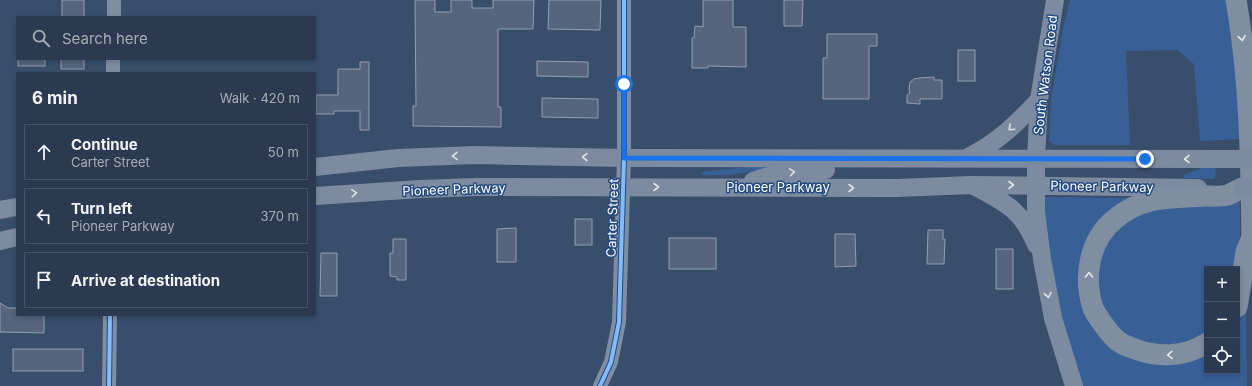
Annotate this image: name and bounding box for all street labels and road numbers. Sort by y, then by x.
street label: South Watson Road [1030,14,1060,136]
street label: Pioneer Parkway [1050,177,1154,195]
street label: Carter Street [603,178,621,258]
street label: Pioneer Parkway [402,179,506,199]
street label: Pioneer Parkway [726,179,830,195]

